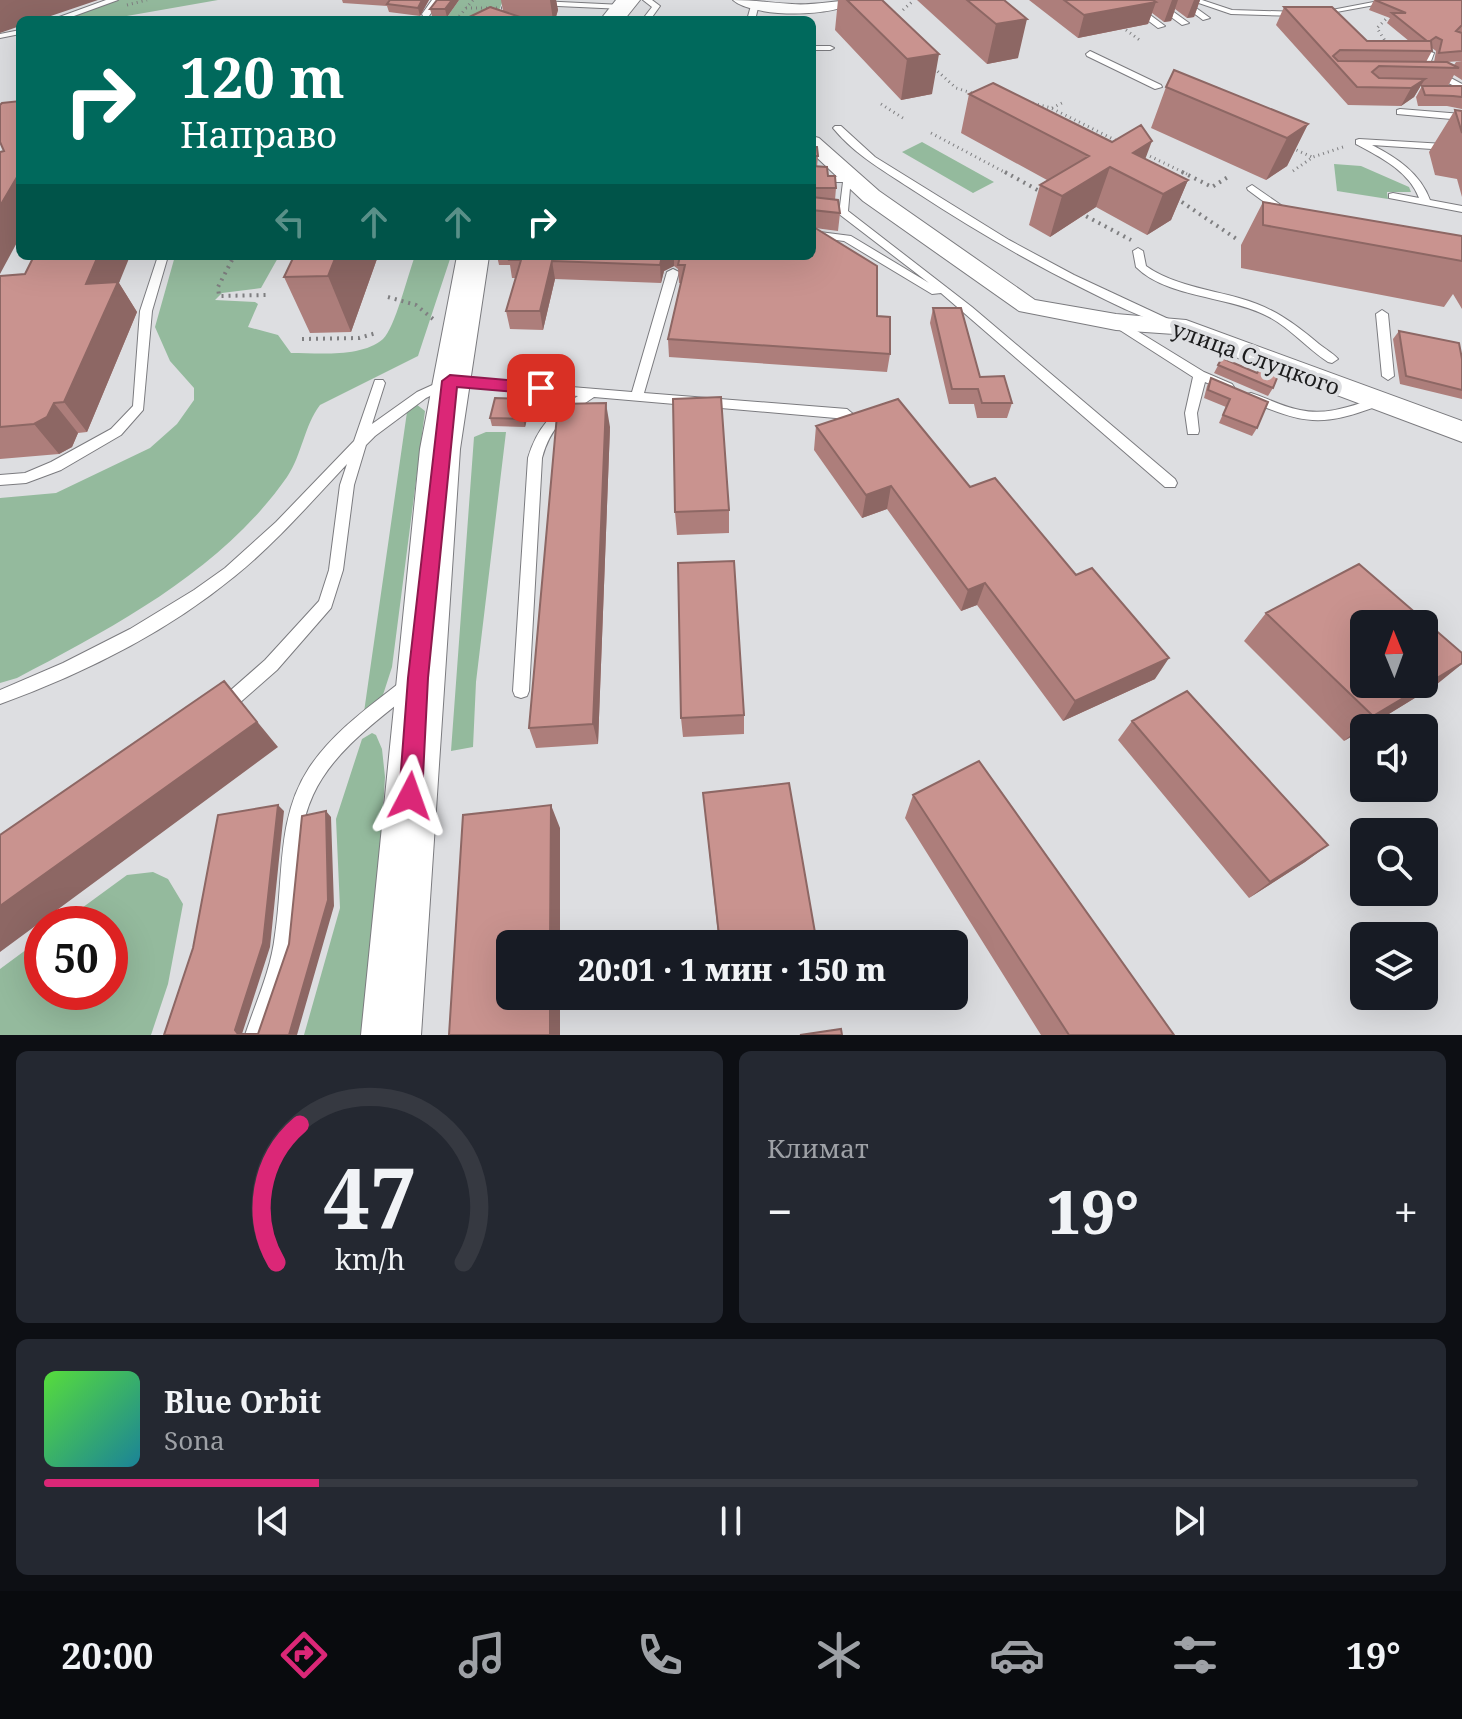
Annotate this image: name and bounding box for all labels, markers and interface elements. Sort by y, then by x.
text: 120 m [180,38,345,114]
icon: right [48,48,152,152]
text: Направо [180,110,337,159]
icon: left [268,200,312,244]
icon: ahead [352,200,396,244]
icon: ahead [436,200,480,244]
icon: right [520,200,564,244]
street label: улица Слуцкого [1168,313,1344,401]
pin [507,354,575,422]
icon: arrive [519,366,563,410]
north arrow [1350,610,1438,698]
map controls [1350,610,1438,1010]
button: sound [1350,714,1438,802]
position arrow [368,754,452,838]
button: search [1350,818,1438,906]
speed limit sign: 50 [24,906,128,1010]
button: layers [1350,922,1438,1010]
text: 20:01 · 1 мин · 150 m [578,949,886,990]
text: Климат [767,1130,869,1166]
text: 47 [322,1140,417,1253]
text: 19° [1047,1170,1139,1252]
text: − [767,1181,792,1241]
text: + [1393,1181,1418,1241]
text: km/h [334,1239,405,1278]
text: Blue Orbit [164,1381,321,1422]
text: Sona [164,1422,225,1458]
icon: previous [251,1499,295,1543]
icon: pause [709,1499,753,1543]
icon: next [1167,1499,1211,1543]
icon: directions [276,1627,332,1683]
icon: music [454,1627,510,1683]
icon: phone [632,1627,688,1683]
icon: climate [811,1627,867,1683]
icon: car [989,1627,1045,1683]
icon: filters [1167,1627,1223,1683]
text: 20:00 [61,1631,153,1680]
text: 19° [1346,1631,1401,1680]

